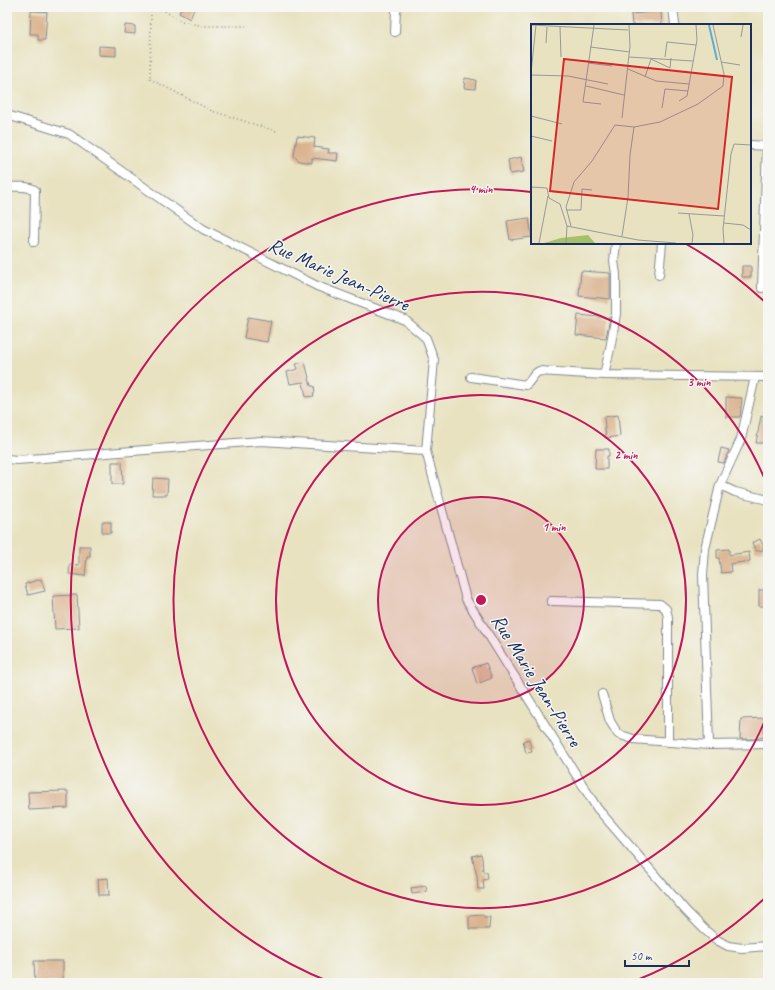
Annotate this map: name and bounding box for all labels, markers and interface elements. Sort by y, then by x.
inset map [531,24,751,244]
text: 4 min [470,181,493,197]
street label: Rue Marie Jean-Pierre [265,232,414,317]
text: 3 min [688,374,711,390]
text: 2 min [615,447,638,463]
text: 1 min [543,519,566,535]
centre of rings [474,593,488,607]
street label: Rue Marie Jean-Pierre [486,609,588,752]
scale bar [625,942,689,968]
text: 50 m [631,948,653,964]

